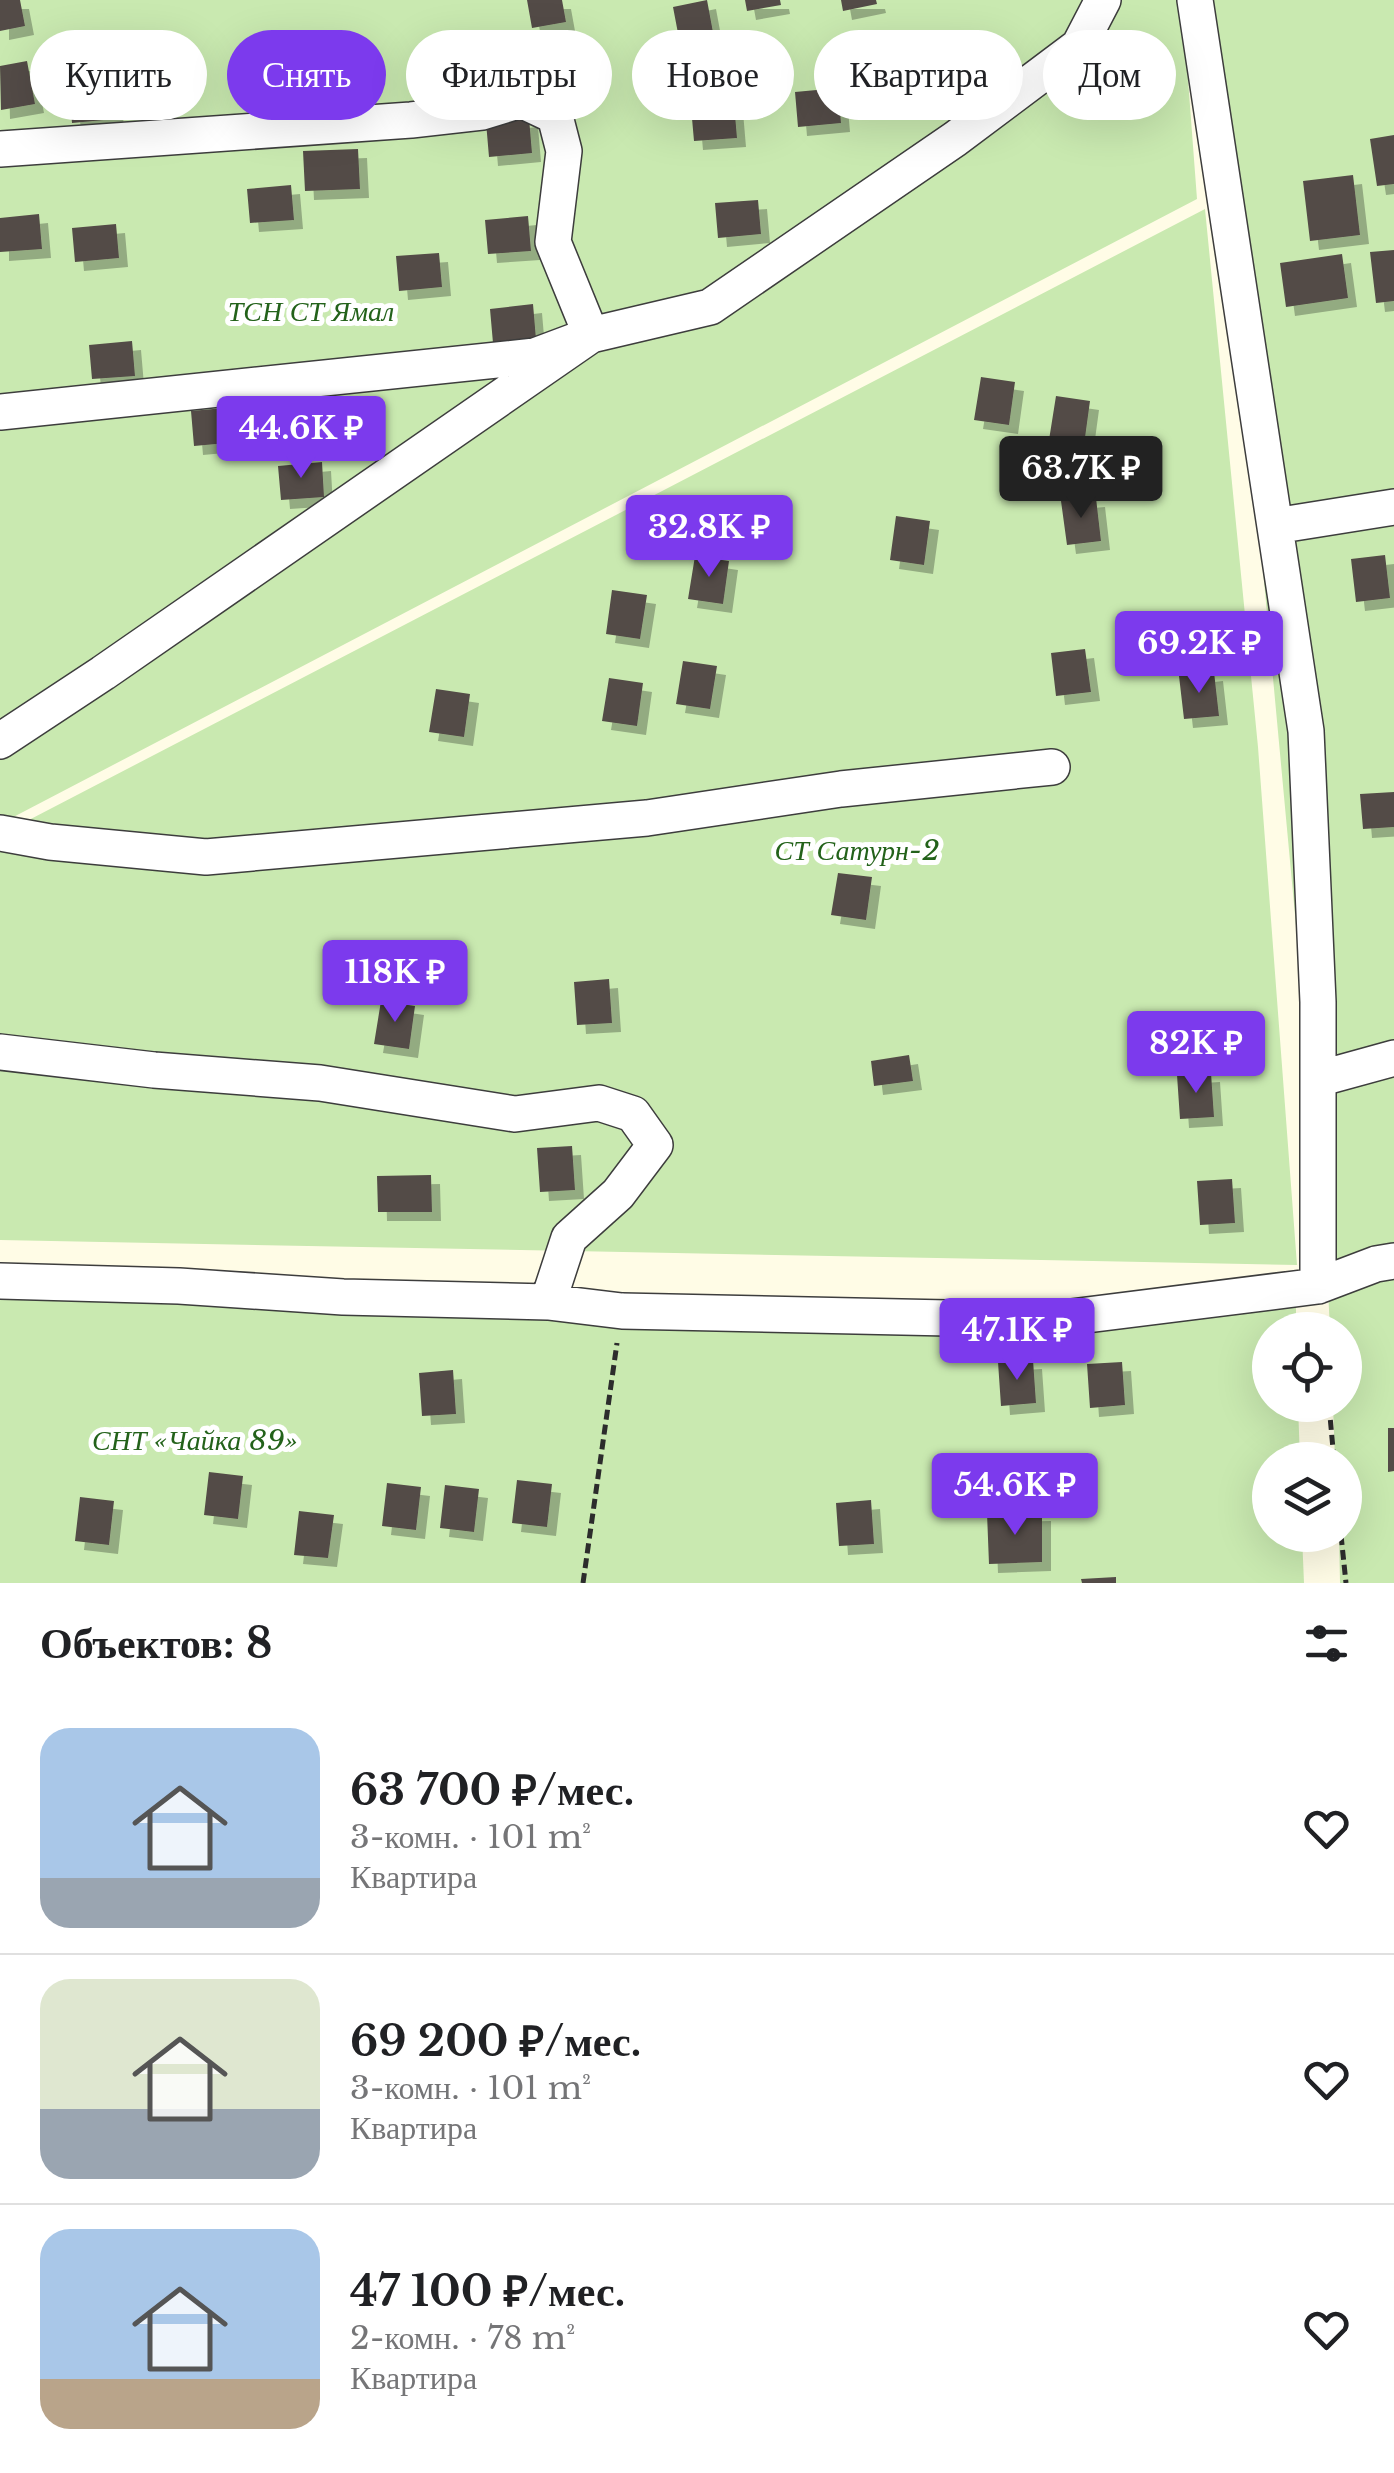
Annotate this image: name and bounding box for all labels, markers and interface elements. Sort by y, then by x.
chip: Купить [30,30,207,120]
chip: Снять [227,30,386,120]
chip: Фильтры [406,30,612,120]
chip: Новое [632,30,794,120]
chip: Квартира [814,30,1023,120]
chip: Дом [1043,30,1176,120]
park label: ТСН СТ Ямал [228,294,394,329]
pin: 44.6K ₽ [209,396,393,481]
text: 44.6K ₽ [239,408,363,448]
pin: 63.7K ₽ [989,436,1173,521]
text: 63.7K ₽ [1021,448,1141,488]
pin: 32.8K ₽ [617,495,801,580]
text: 32.8K ₽ [648,507,770,547]
pin: 69.2K ₽ [1107,611,1291,696]
text: 69.2K ₽ [1137,623,1261,663]
park label: СТ Сатурн-2 [775,833,939,868]
pin: 118K ₽ [314,940,476,1025]
text: 118K ₽ [345,952,445,992]
pin: 82K ₽ [1126,1011,1266,1096]
text: 82K ₽ [1149,1023,1243,1063]
pin: 47.1K ₽ [925,1298,1109,1383]
text: 47.1K ₽ [962,1310,1072,1350]
map controls [1252,1312,1362,1552]
button: locate [1252,1312,1362,1422]
park label: СНТ «Чайка 89» [92,1423,298,1458]
button: layers [1252,1442,1362,1552]
pin: 54.6K ₽ [923,1453,1107,1538]
text: 54.6K ₽ [954,1465,1076,1505]
icon: filters [1299,1616,1354,1671]
text: Объектов: 8 [40,1617,272,1669]
text: 63 700 ₽/мес. [350,1764,634,1816]
icon: home [120,1768,240,1888]
icon: heart [1299,1801,1354,1856]
text: 3-комн. · 101 m² [350,1817,591,1857]
text: Квартира [350,1857,477,1897]
text: 69 200 ₽/мес. [350,2015,642,2067]
icon: home [120,2019,240,2139]
icon: heart [1299,2052,1354,2107]
text: 3-комн. · 101 m² [350,2068,591,2108]
text: Квартира [350,2108,477,2148]
text: 47 100 ₽/мес. [350,2265,625,2317]
icon: home [120,2269,240,2389]
icon: heart [1299,2302,1354,2357]
text: 2-комн. · 78 m² [350,2318,575,2358]
text: Квартира [350,2358,477,2398]

